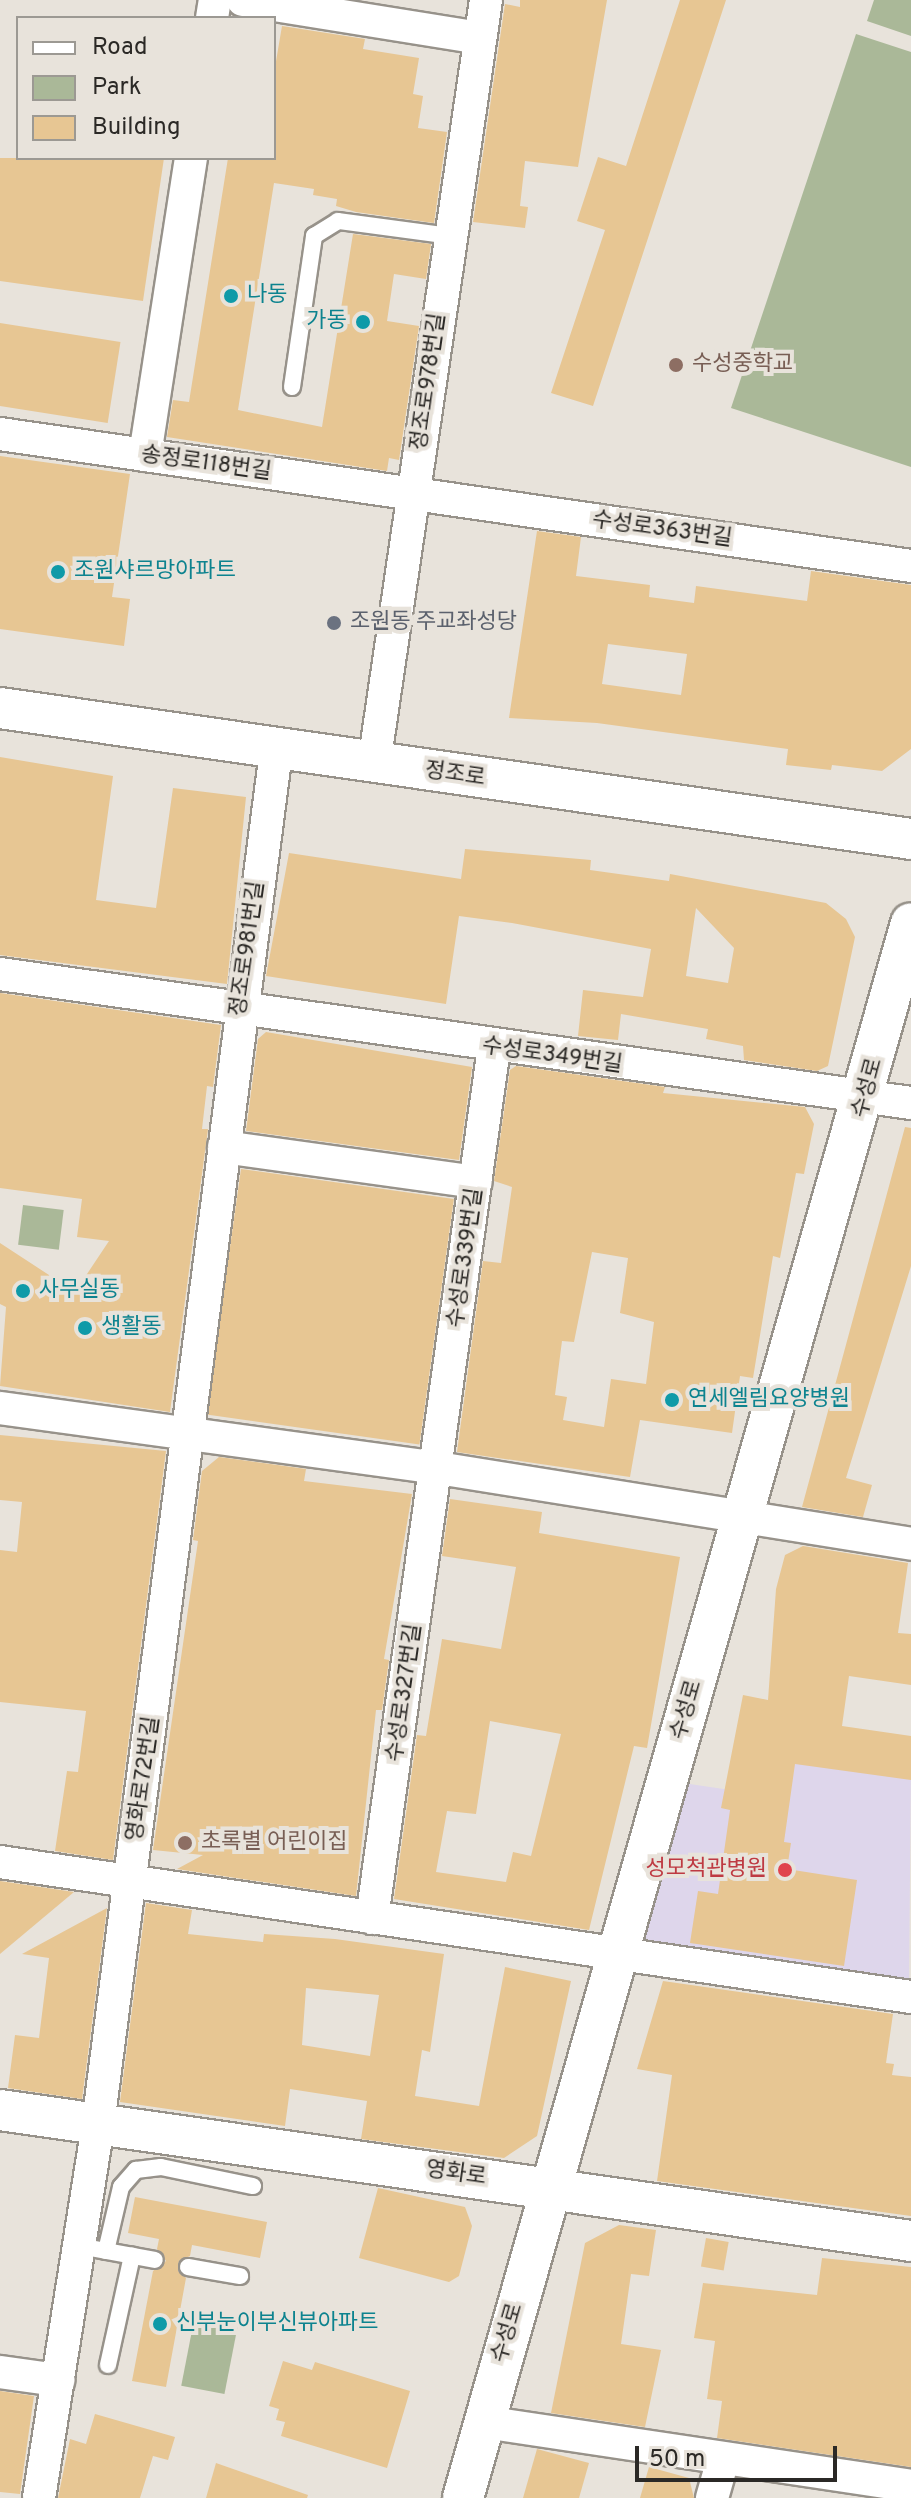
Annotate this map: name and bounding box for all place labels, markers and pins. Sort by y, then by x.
place label: 나동 [247,283,287,309]
marker: 나동 [222,287,240,305]
place label: 가동 [307,309,347,335]
marker: 가동 [354,313,372,331]
place label: 수성중학교 [692,352,793,378]
marker: 수성중학교 [667,356,685,374]
place label: 조원샤르망아파트 [74,559,236,585]
marker: 조원샤르망아파트 [49,563,67,581]
place label: 조원동 주교좌성당 [350,610,517,636]
marker: 조원동 주교좌성당 [325,614,343,632]
place label: 사무실동 [39,1278,120,1304]
marker: 사무실동 [14,1282,32,1300]
place label: 생활동 [101,1315,162,1341]
marker: 생활동 [76,1319,94,1337]
place label: 연세엘림요양병원 [688,1387,850,1413]
marker: 연세엘림요양병원 [663,1391,681,1409]
place label: 초록별 어린이집 [201,1830,348,1856]
marker: 초록별 어린이집 [176,1834,194,1852]
place label: 성모척관병원 [646,1857,767,1883]
marker: 성모척관병원 [774,1859,796,1881]
place label: 신부눈이부신뷰아파트 [176,2311,378,2337]
marker: 신부눈이부신뷰아파트 [151,2315,169,2333]

